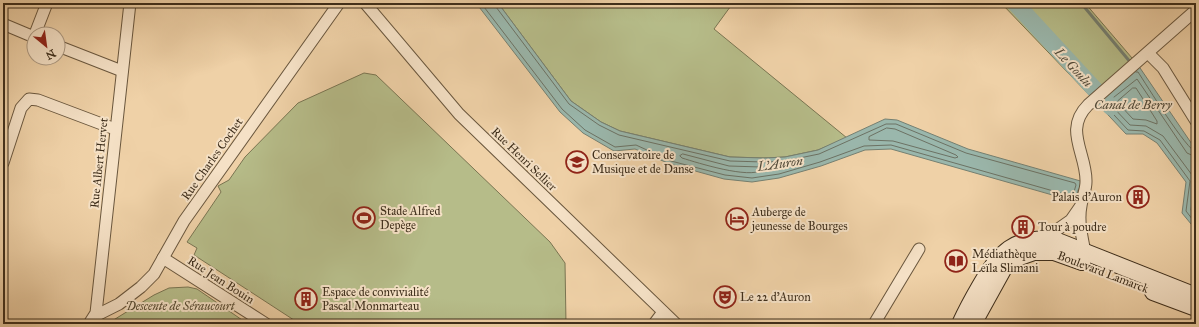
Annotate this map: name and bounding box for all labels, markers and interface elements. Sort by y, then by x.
north arrow [26,26,66,66]
water label: Le Goulu [1050,44,1096,91]
text: N [43,46,58,63]
water label: Canal de Berry [1094,97,1173,113]
street label: Rue Charles Cochet [178,115,246,203]
street label: Rue Albert Hervet [87,116,111,209]
street label: Rue Henri Sellier [488,124,560,194]
place label: Conservatoire de Musique et de Danse [592,148,694,177]
school or university icon: Conservatoire de Musique et de Danse [564,149,590,175]
water label: L'Auron [756,153,804,175]
building icon: Palais d'Auron [1125,184,1151,210]
place label: Palais d'Auron [1052,190,1123,204]
place label: Stade Alfred Depège [380,204,441,233]
sports icon: Stade Alfred Depège [351,205,377,231]
place label: Auberge de jeunesse de Bourges [750,205,848,234]
hotel icon: Auberge de jeunesse de Bourges [724,206,750,232]
building icon: Tour à poudre [1010,214,1036,240]
place label: Tour à poudre [1038,220,1106,234]
place label: Médiathèque Leïla Slimani [972,247,1039,275]
library icon: Médiathèque Leïla Slimani [943,248,969,274]
street label: Boulevard Lamarck [1055,248,1151,296]
street label: Rue Jean Bouin [185,253,257,308]
theatre icon: Le 22 d'Auron [712,284,738,310]
place label: Espace de convivialité Pascal Monmarteau [322,285,429,313]
building icon: Espace de convivialité Pascal Monmarteau [293,286,319,312]
place label: Le 22 d'Auron [740,290,811,304]
park label: Descente de Séraucourt [125,299,236,313]

